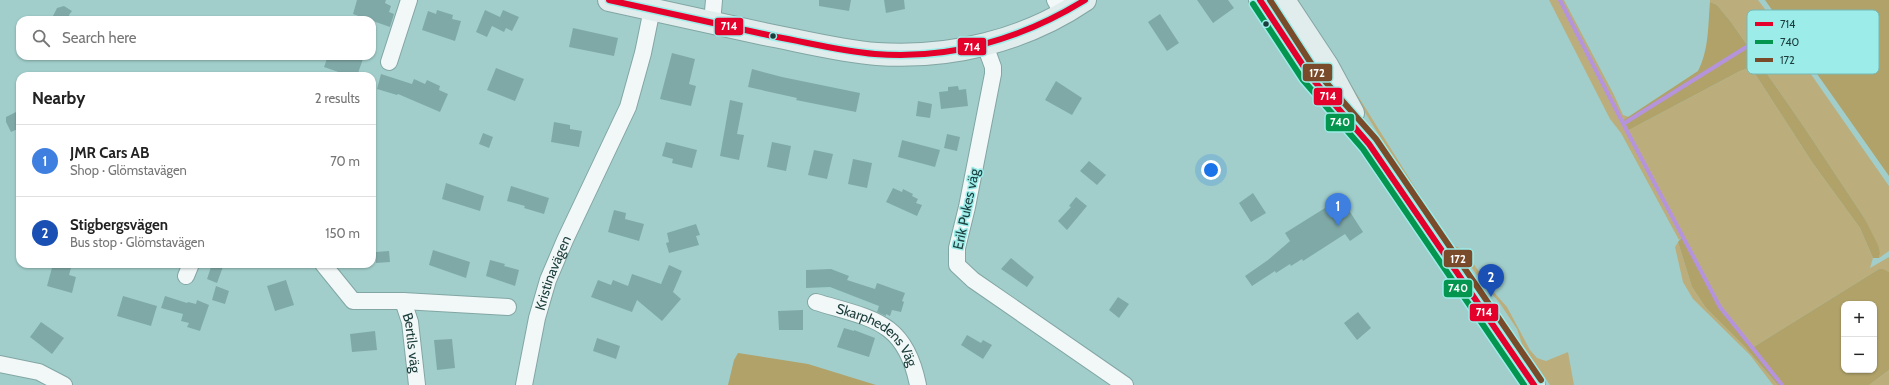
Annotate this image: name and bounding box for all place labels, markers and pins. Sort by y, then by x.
unlabelled marker [1261,19,1271,29]
unlabelled marker [768,31,778,41]
pin: 1 [1325,193,1351,226]
pin: 2 [1478,264,1504,297]

